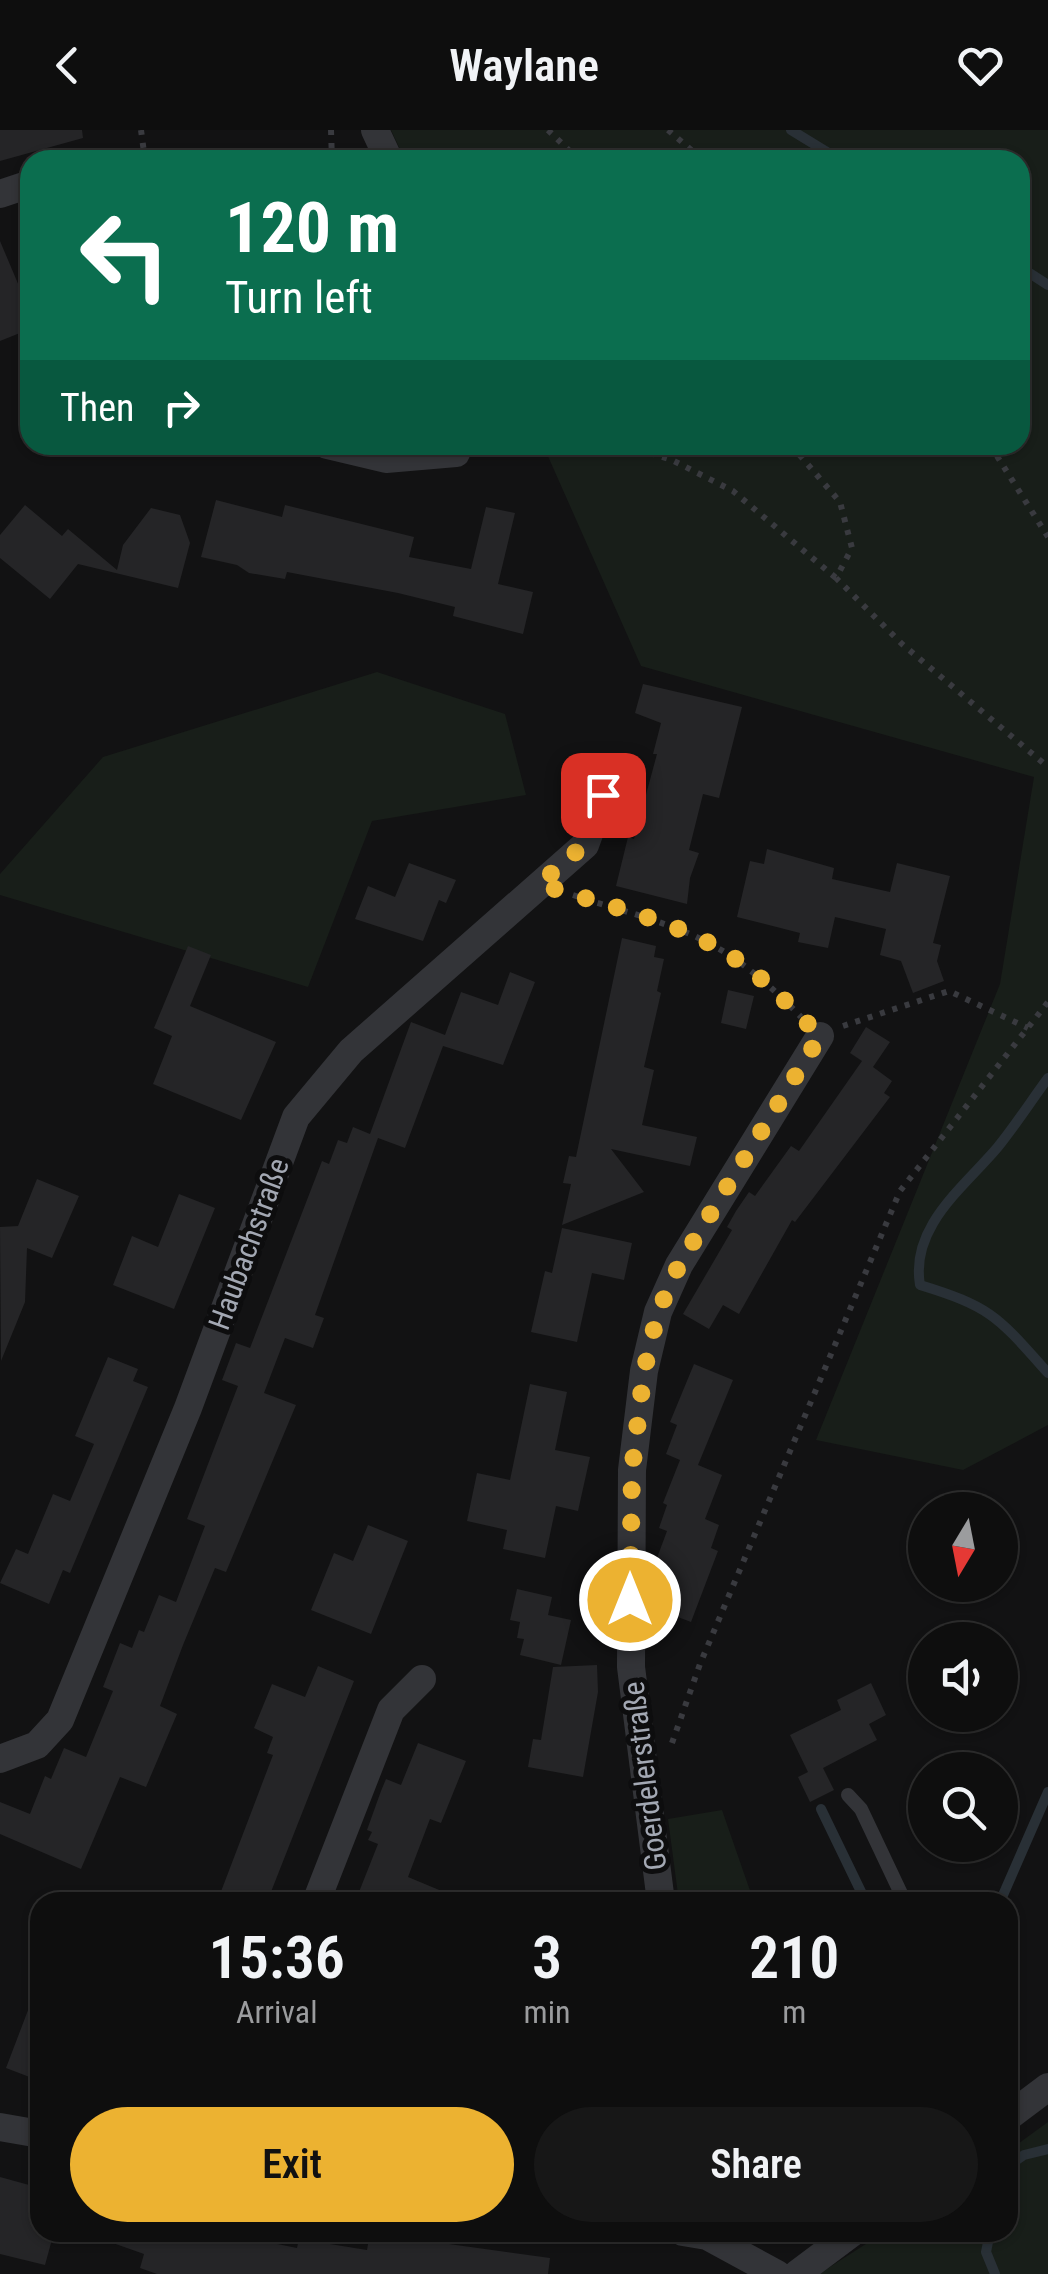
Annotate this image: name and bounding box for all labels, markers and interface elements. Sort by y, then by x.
icon: back [40,38,95,93]
icon: heart [953,38,1008,93]
text: Waylane [449,39,599,92]
text: 120 m [225,187,399,269]
icon: left [60,190,190,320]
text: Turn left [225,271,373,324]
icon: right [154,380,209,435]
text: Then [60,386,134,430]
pin [561,753,646,838]
icon: arrive [576,768,631,823]
street label: Haubachstraße [201,1153,296,1334]
north arrow [908,1492,1018,1602]
map controls [908,1492,1018,1862]
position arrow [578,1548,682,1652]
button: sound [908,1622,1018,1732]
street label: Goerdelerstraße [616,1680,673,1872]
button: search [908,1752,1018,1862]
text: 15:36 [208,1922,345,1993]
text: 3 [532,1922,562,1993]
text: 210 [749,1922,839,1993]
text: Arrival [236,1993,317,2031]
text: min [524,1993,570,2031]
text: m [782,1993,806,2031]
button: Exit [70,2107,514,2222]
button: Share [534,2107,978,2222]

